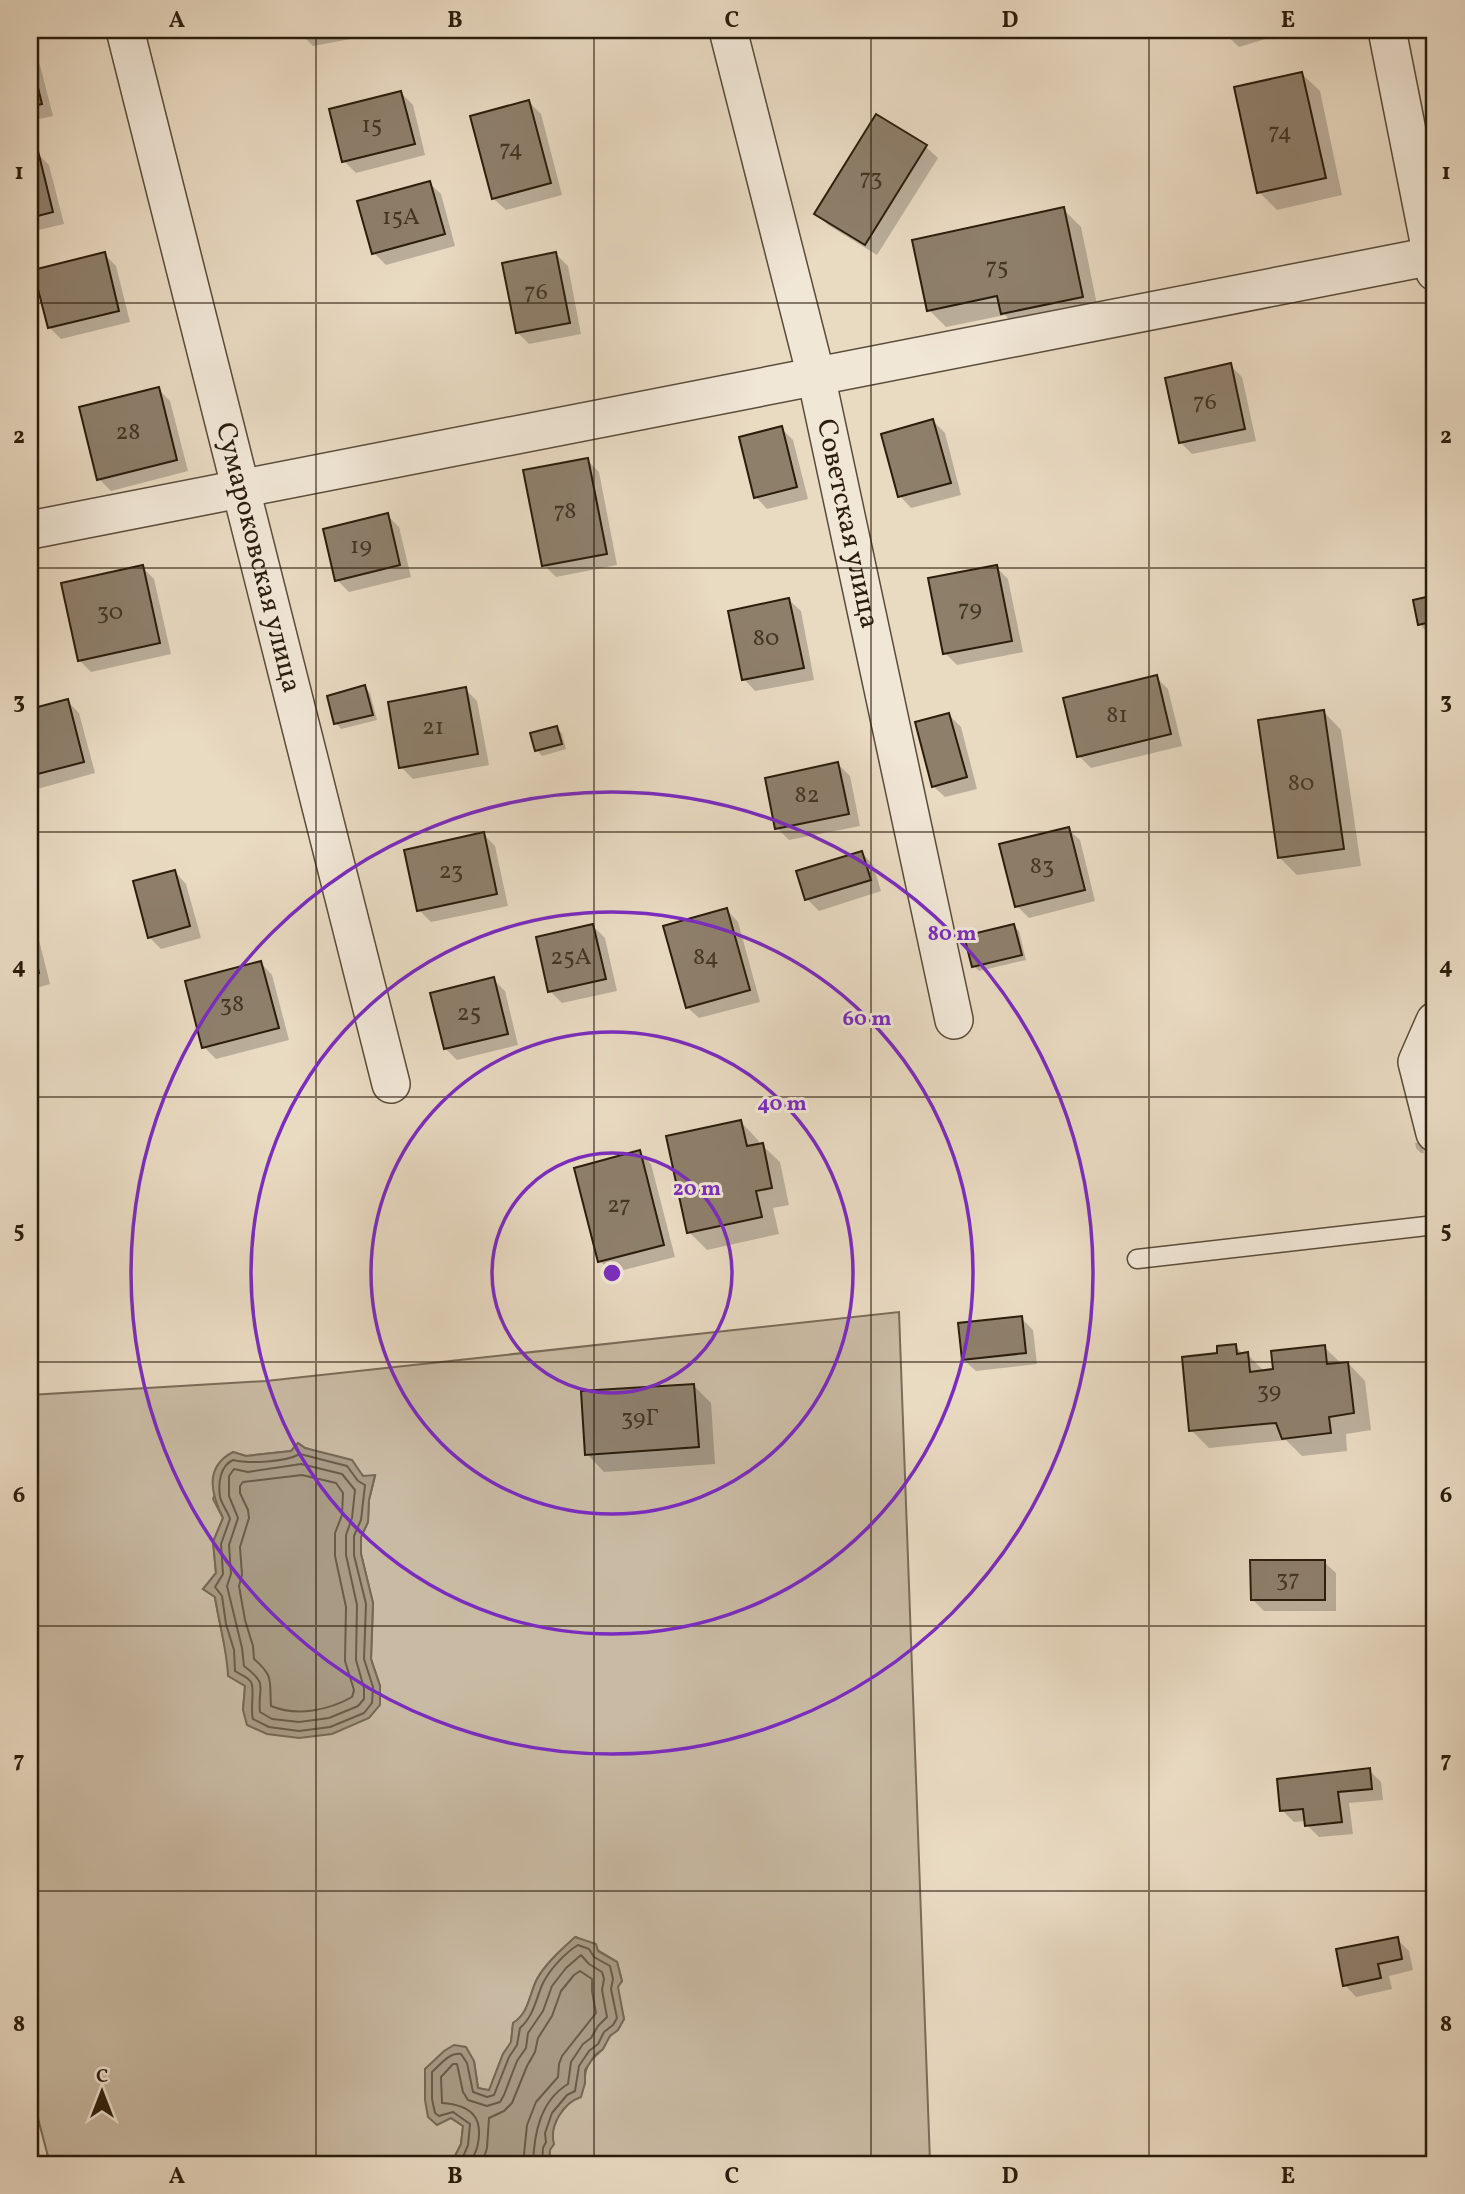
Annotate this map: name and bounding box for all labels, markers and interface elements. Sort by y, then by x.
text: A [169,5,185,37]
text: B [447,5,463,37]
text: C [725,5,739,37]
text: D [1002,5,1019,37]
text: E [1281,5,1295,37]
house number: 15 [362,109,382,143]
house number: 74 [1268,116,1292,150]
house number: 74 [499,133,523,167]
text: 1 [14,157,24,189]
text: 1 [1441,157,1451,189]
house number: 73 [859,162,883,196]
house number: 15А [382,201,420,235]
house number: 75 [985,251,1009,285]
house number: 76 [524,276,548,310]
house number: 76 [1193,386,1217,420]
street label: Советская улица [806,415,889,632]
house number: 28 [115,416,141,450]
street label: Сумароковская улица [205,418,311,697]
text: 2 [13,421,25,453]
text: 2 [1440,421,1452,453]
house number: 78 [553,495,577,529]
house number: 19 [350,530,372,564]
house number: 79 [958,593,982,627]
house number: 30 [97,596,123,630]
house number: 80 [753,622,779,656]
text: 3 [13,686,25,718]
text: 3 [1440,686,1452,718]
house number: 81 [1106,699,1128,733]
house number: 21 [422,711,444,745]
house number: 80 [1288,767,1314,801]
house number: 82 [794,779,820,813]
house number: 83 [1030,850,1054,884]
house number: 23 [439,855,463,889]
text: 80 m [928,920,976,949]
house number: 25А [550,941,592,975]
house number: 84 [693,941,719,975]
text: 4 [12,951,26,983]
text: 4 [1439,951,1453,983]
house number: 38 [220,988,244,1022]
house number: 25 [457,997,481,1031]
text: 60 m [843,1005,891,1034]
text: 40 m [757,1090,807,1119]
text: 20 m [673,1175,721,1204]
house number: 27 [607,1189,631,1223]
text: 5 [13,1215,25,1247]
text: 5 [1440,1215,1452,1247]
centre of rings [600,1261,624,1285]
house number: 39 [1257,1375,1281,1409]
house number: 39Г [621,1402,659,1436]
text: 6 [13,1480,25,1512]
text: 6 [1440,1480,1452,1512]
house number: 37 [1276,1563,1300,1597]
text: 7 [14,1745,25,1777]
text: 7 [1441,1745,1452,1777]
text: 8 [13,2009,25,2041]
text: 8 [1440,2009,1452,2041]
north arrow [66,2058,136,2128]
text: С [96,2064,108,2090]
text: A [169,2161,185,2193]
text: B [447,2161,463,2193]
text: C [725,2161,739,2193]
text: D [1002,2161,1019,2193]
text: E [1281,2161,1295,2193]

